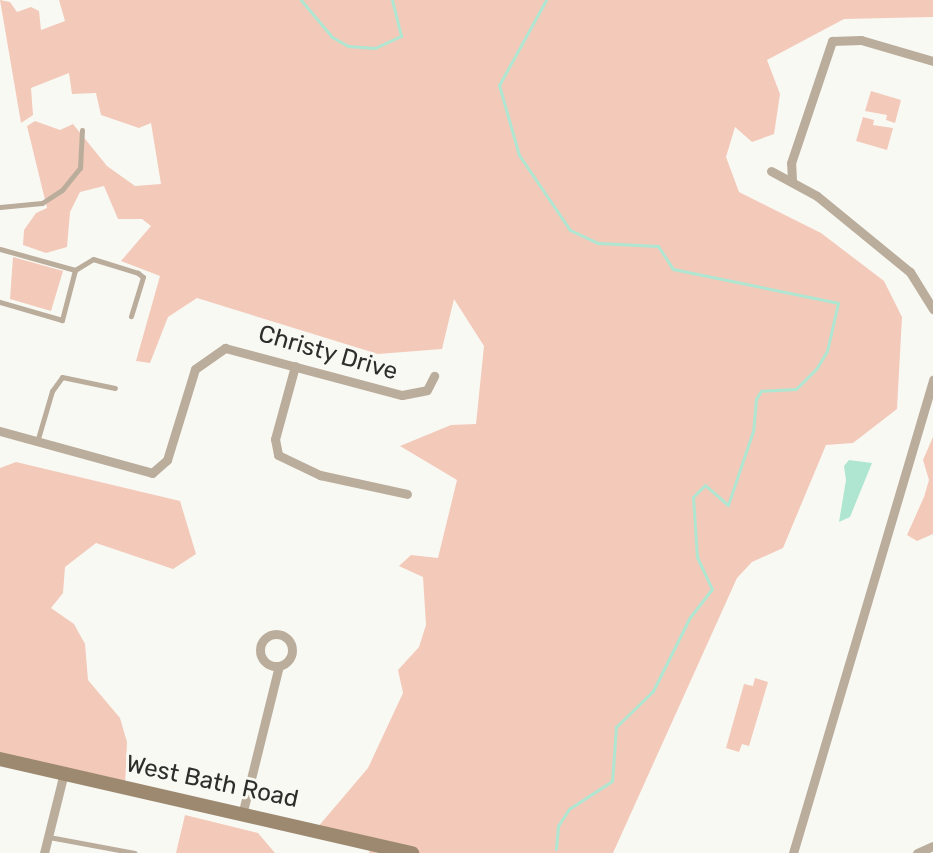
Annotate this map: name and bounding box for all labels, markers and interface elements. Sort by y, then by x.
street label: Christy Drive [255,319,401,387]
street label: West Bath Road [123,750,301,814]

